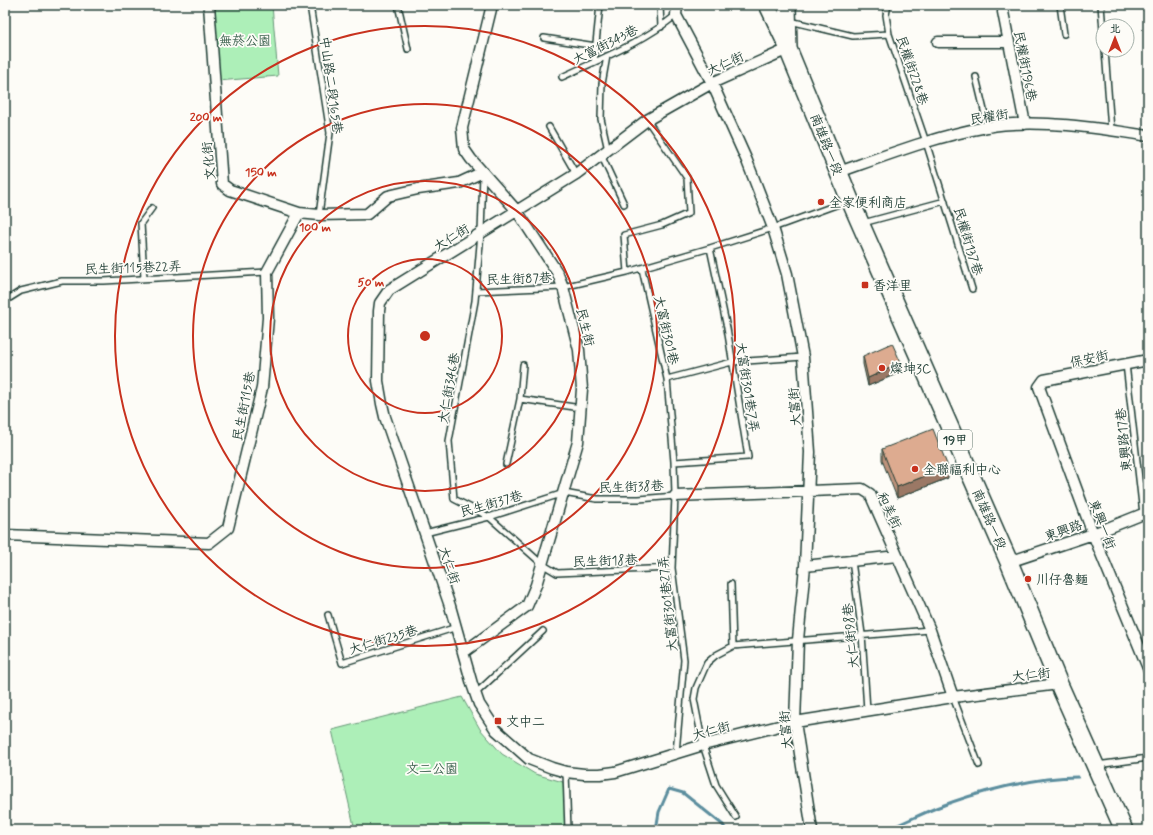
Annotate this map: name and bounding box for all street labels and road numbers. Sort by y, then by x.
street label: 大富街343巷 [570,22,641,69]
street label: 民權街196巷 [1009,29,1040,103]
street label: 民權街228巷 [892,34,931,107]
street label: 中山路二段165巷 [315,35,346,135]
street label: 大仁街 [704,48,747,80]
street label: 民權街 [969,106,1010,129]
street label: 南雄路一段 [806,111,846,178]
street label: 文化街 [199,141,220,181]
street label: 民權街137巷 [949,205,986,278]
street label: 大仁街 [431,221,473,256]
street label: 民生街115巷22弄 [84,258,182,279]
street label: 民生街87巷 [486,270,552,289]
street label: 大富街301巷 [649,294,682,367]
street label: 民生街 [572,306,598,348]
street label: 大富街301巷7弄 [731,341,762,434]
street label: 保安街 [1068,347,1110,372]
street label: 大仁街346巷 [435,351,464,425]
street label: 民生街115巷 [229,370,260,443]
street label: 大富街 [785,387,806,427]
street label: 東興路17巷 [1113,407,1136,473]
road number: 19甲 [938,430,972,450]
street label: 民生街38巷 [598,478,664,497]
street label: 南雄路一段 [968,486,1010,553]
street label: 民生街37巷 [458,487,525,521]
street label: 和美街 [872,489,905,532]
street label: 東興一街 [1084,497,1119,552]
street label: 東興路 [1042,517,1085,546]
street label: 大仁街 [434,544,463,587]
street label: 民生街18巷 [572,552,638,571]
street label: 大富街301巷27弄 [655,555,682,653]
street label: 大仁街98巷 [840,602,863,669]
street label: 大仁街235巷 [347,622,420,659]
street label: 大仁街 [1011,665,1052,686]
street label: 大富街 [776,710,797,750]
street label: 大仁街 [690,718,732,745]

